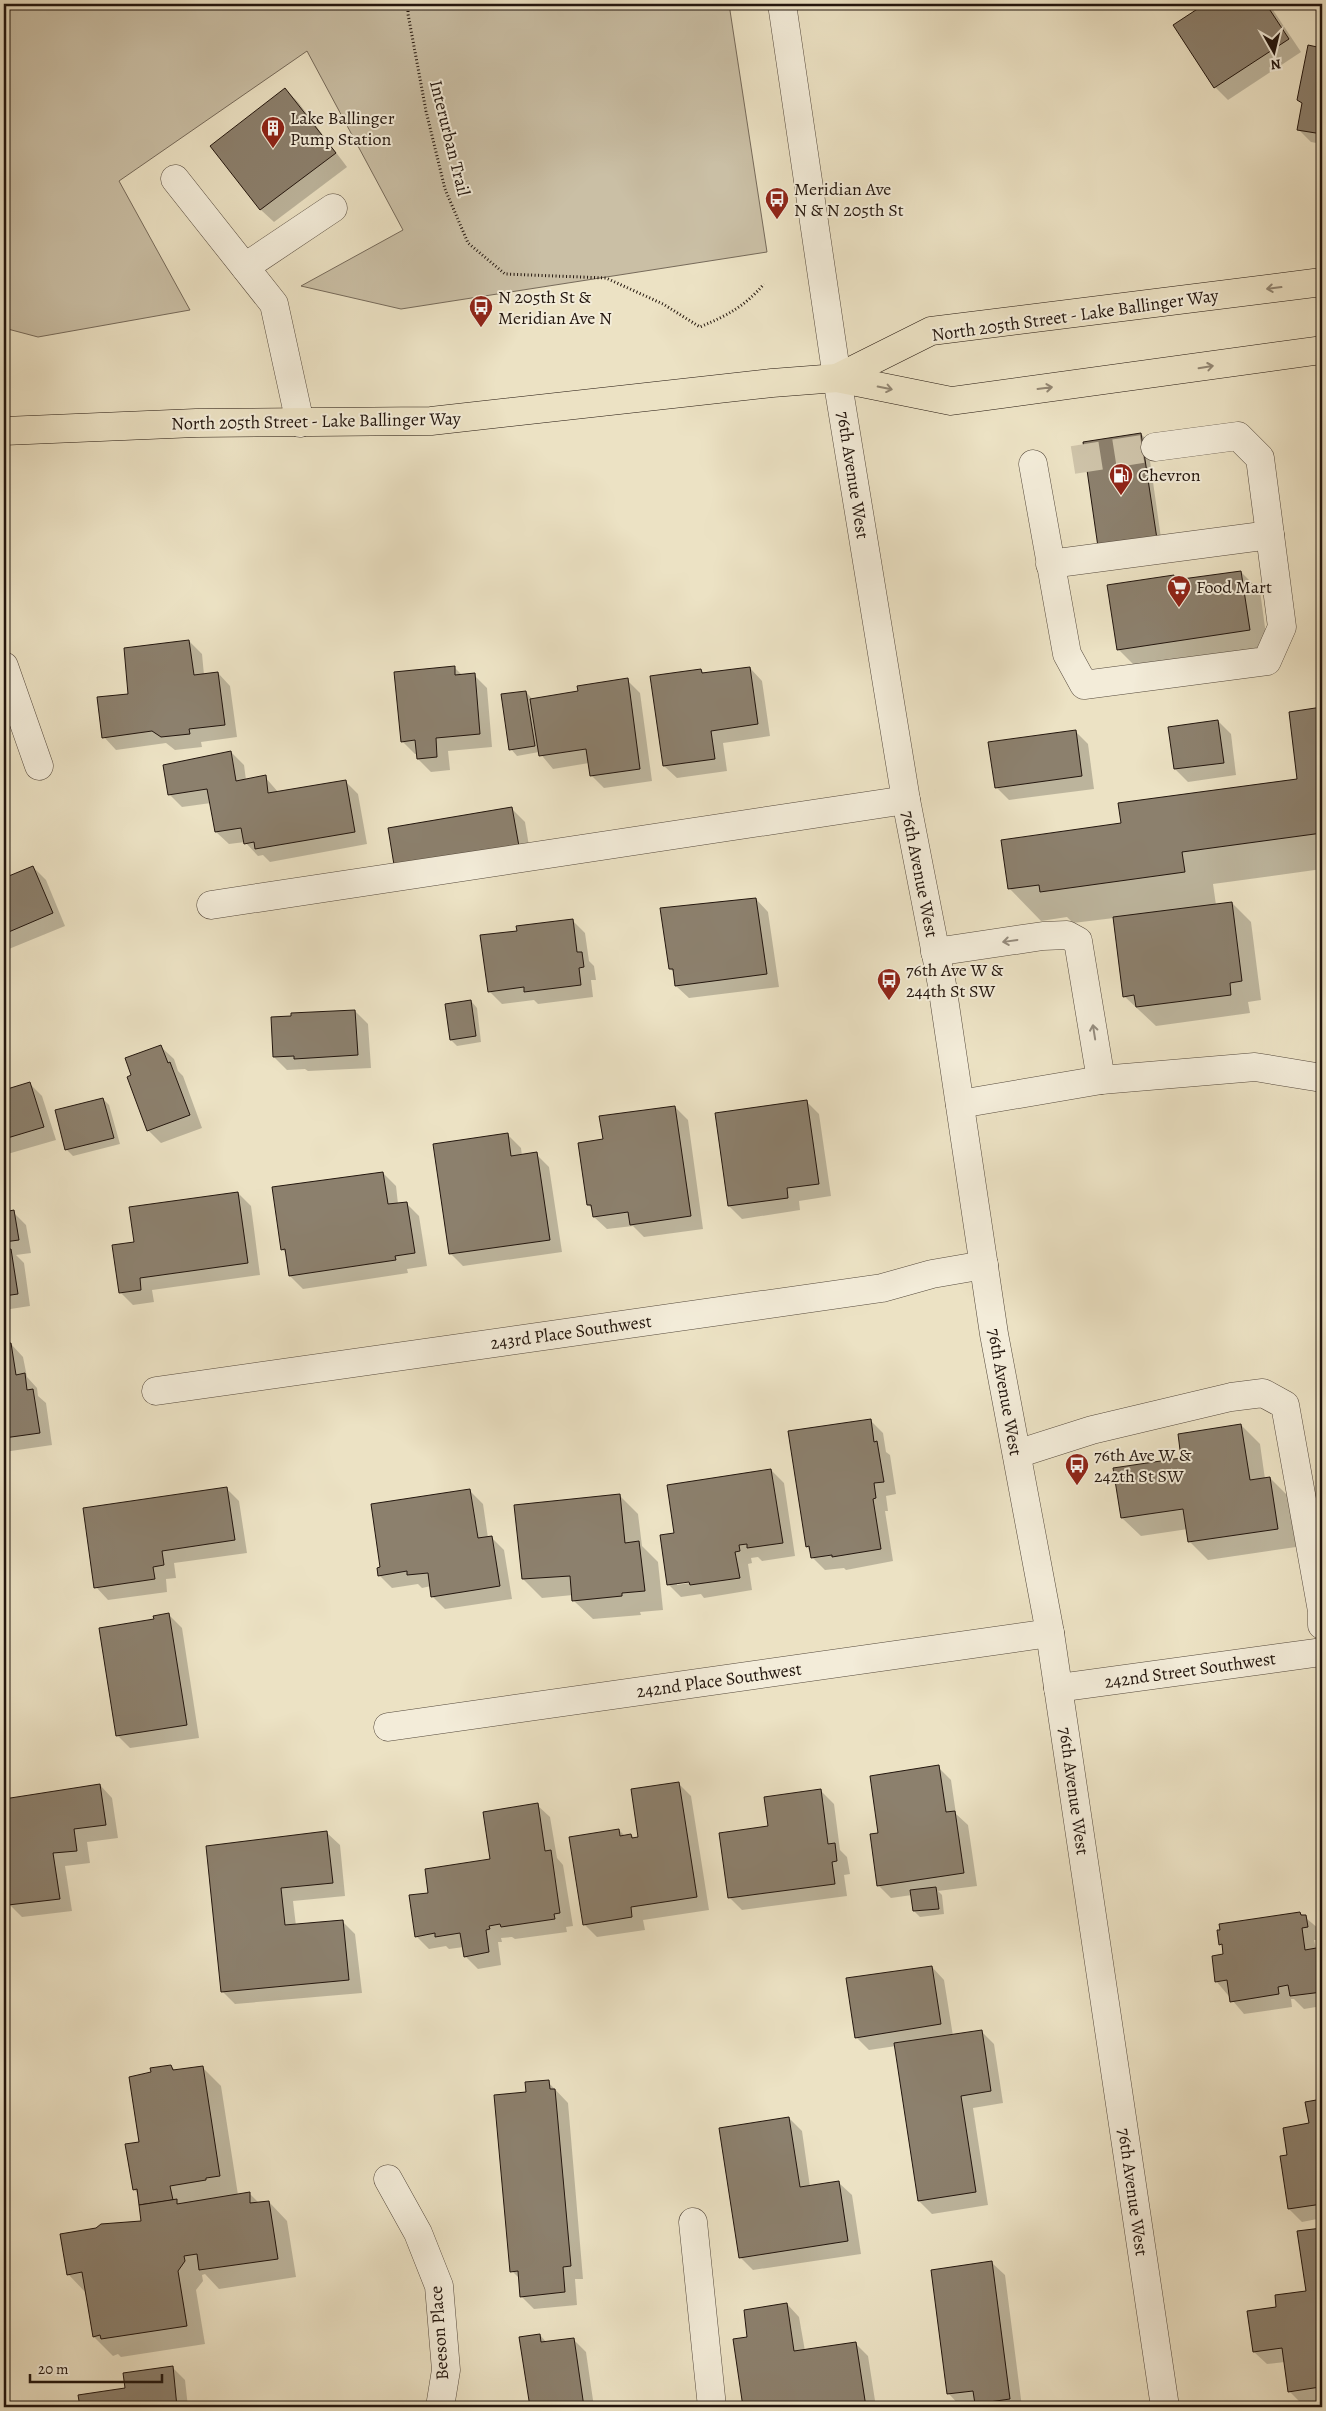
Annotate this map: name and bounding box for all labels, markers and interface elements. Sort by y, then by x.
north arrow [1248,28,1298,78]
text: N [1269,54,1282,74]
street label: Interurban Trail [424,78,476,199]
place label: Lake Ballinger Pump Station [290,106,395,151]
building icon: Lake Ballinger Pump Station [260,115,286,149]
place label: Meridian Ave N & N 205th St [794,177,904,222]
bus stop icon: Meridian Ave N & N 205th St [764,186,790,220]
street label: North 205th Street - Lake Ballinger Way [930,283,1221,347]
one-way arrow [1266,283,1282,293]
place label: N 205th St & Meridian Ave N [498,285,612,330]
bus stop icon: N 205th St & Meridian Ave N [468,294,494,328]
one-way arrow [1198,362,1214,372]
one-way arrow [1037,383,1053,393]
one-way arrow [876,384,892,393]
street label: North 205th Street - Lake Ballinger Way [171,406,462,436]
street label: 76th Avenue West [831,410,875,541]
fuel station icon: Chevron [1108,462,1134,496]
place label: Chevron [1138,463,1201,487]
supermarket icon: Food Mart [1166,574,1192,608]
place label: Food Mart [1196,575,1272,599]
street label: 76th Avenue West [896,808,944,940]
one-way arrow [1003,936,1019,946]
place label: 76th Ave W & 244th St SW [906,958,1004,1003]
bus stop icon: 76th Ave W & 244th St SW [876,967,902,1001]
one-way arrow [1088,1025,1098,1041]
street label: 243rd Place Southwest [489,1309,653,1355]
street label: 76th Avenue West [982,1326,1028,1458]
place label: 76th Ave W & 242th St SW [1094,1443,1192,1488]
bus stop icon: 76th Ave W & 242th St SW [1064,1452,1090,1486]
street label: 242nd Street Southwest [1103,1646,1277,1694]
street label: 242nd Place Southwest [635,1657,803,1703]
street label: 76th Avenue West [1053,1726,1095,1857]
street label: 76th Avenue West [1112,2127,1154,2258]
street label: Beeson Place [424,2285,454,2381]
scale bar [30,2351,162,2383]
text: 20 m [38,2359,69,2379]

